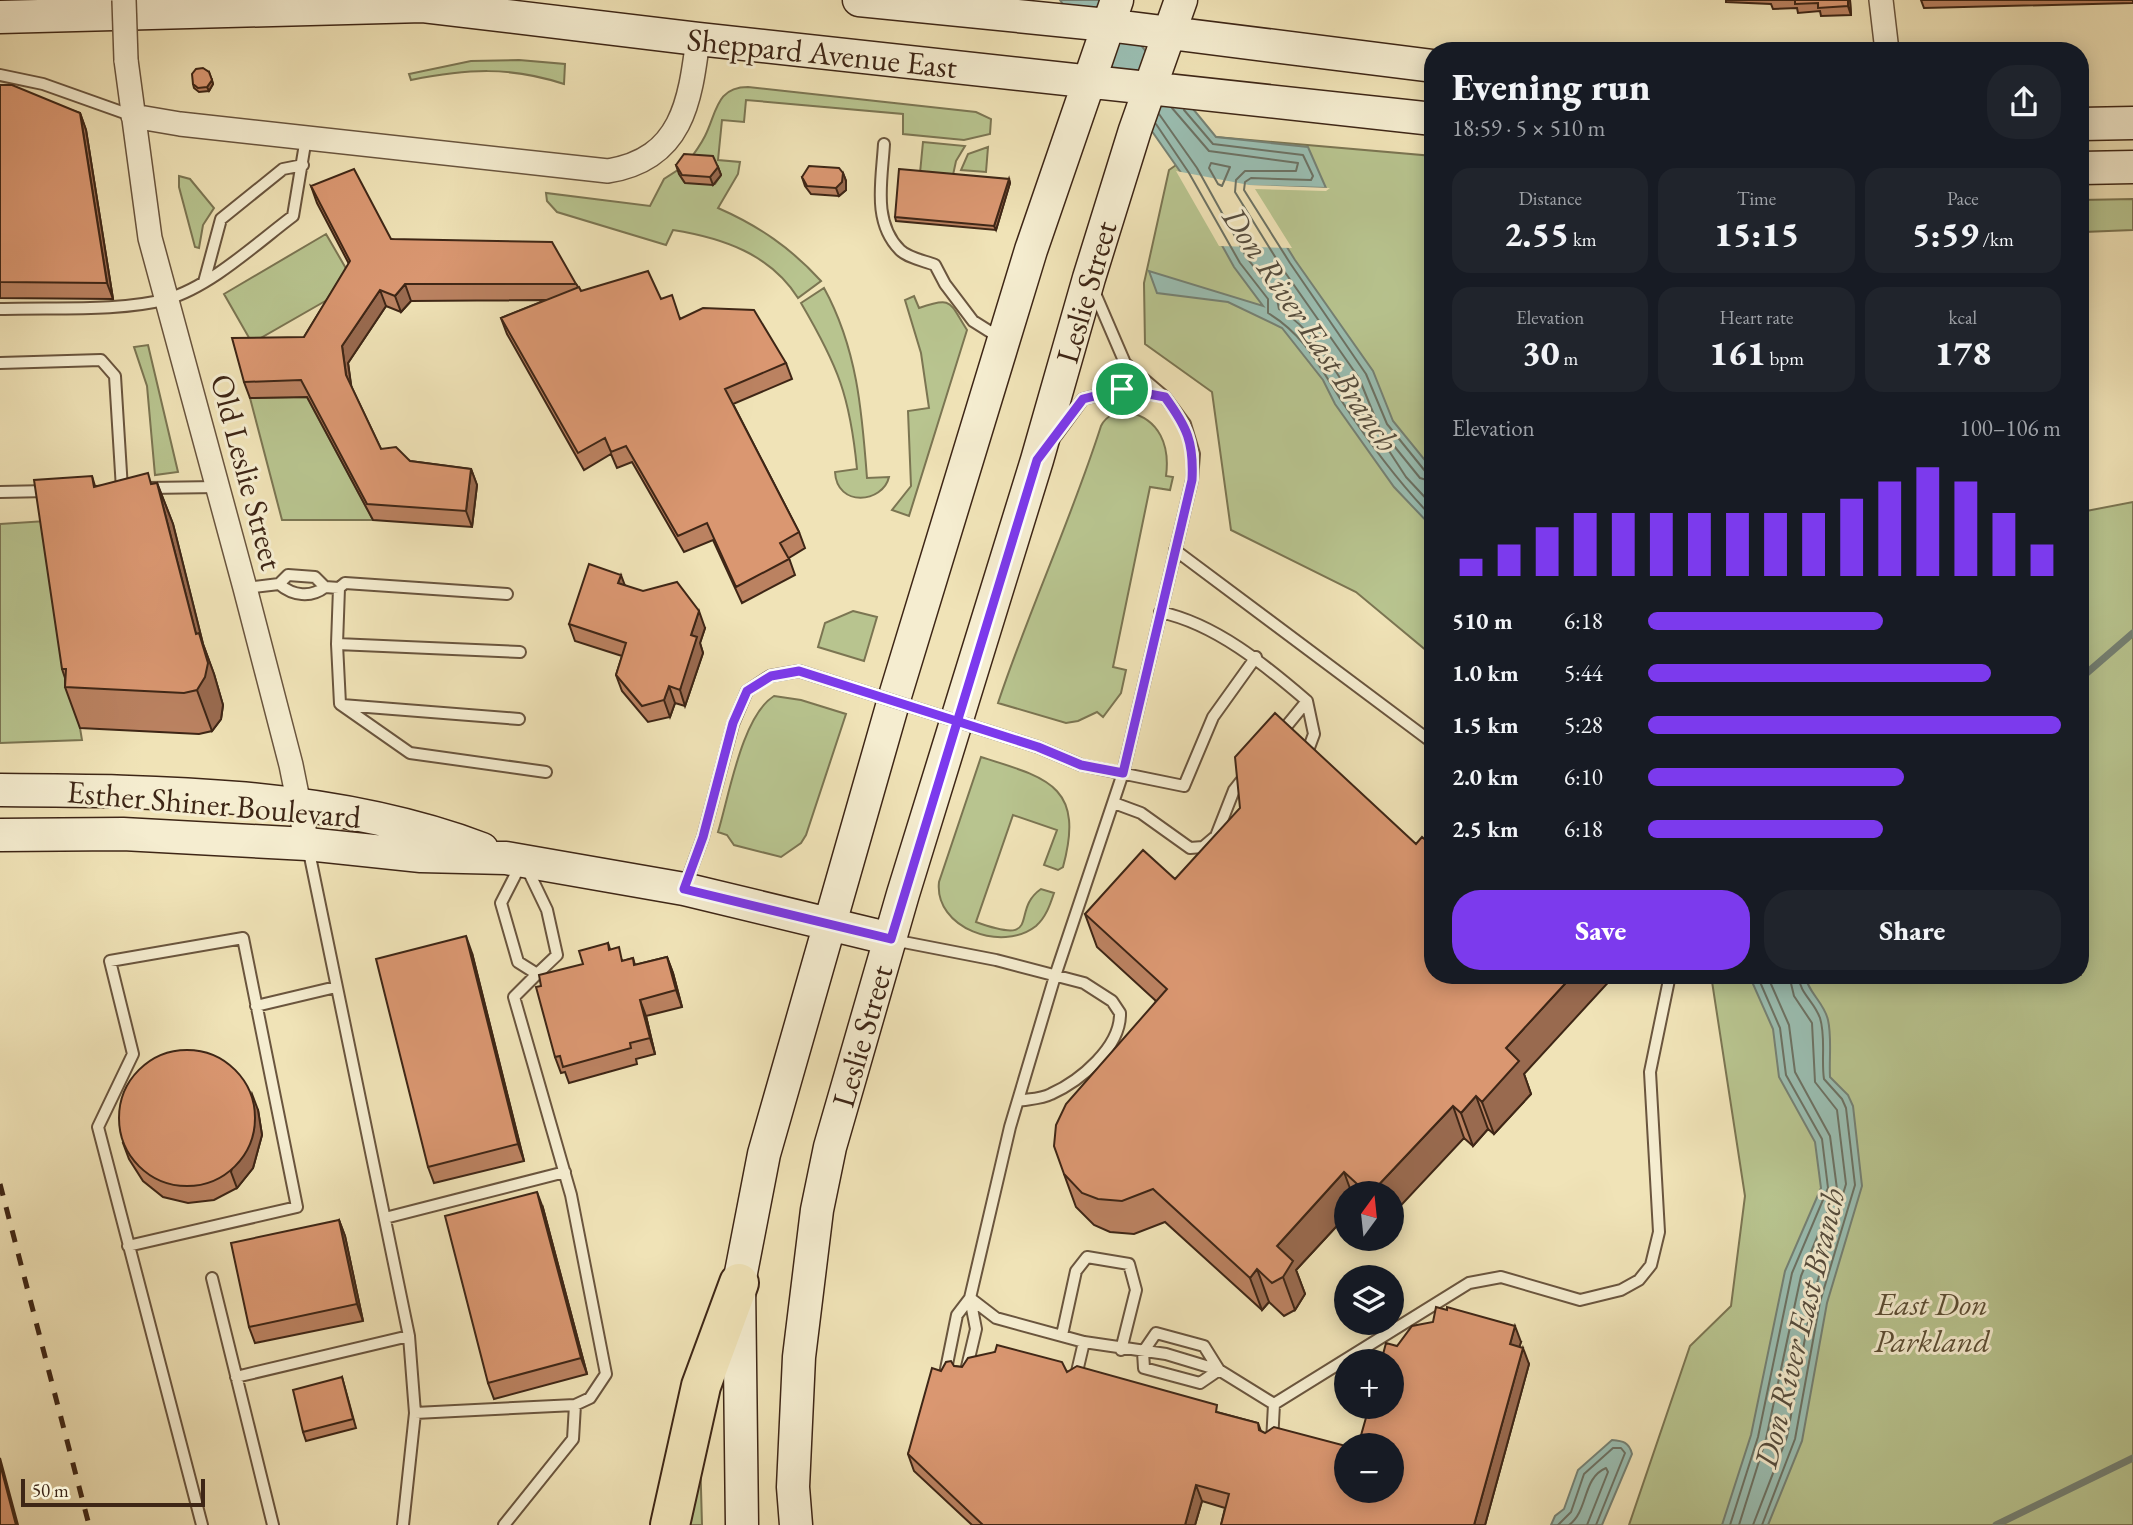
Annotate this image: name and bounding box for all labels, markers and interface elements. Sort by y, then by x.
street label: Sheppard Avenue East [685,18,959,88]
text: Evening run [1452,62,1650,111]
button: share [1987,65,2061,139]
text: 18:59 · 5 × 510 m [1452,113,1605,143]
text: Distance [1518,186,1582,211]
text: Time [1737,186,1776,211]
text: Pace [1947,186,1979,211]
water label: Don River East Branch [1212,197,1409,460]
text: 2.55 [1504,211,1569,256]
text: 15:15 [1714,211,1799,256]
text: 5:59 [1912,211,1979,256]
street label: Leslie Street [1046,216,1126,368]
text: km [1569,227,1597,252]
text: /km [1979,227,2014,252]
text: Elevation [1516,305,1584,330]
text: Heart rate [1720,305,1793,330]
text: kcal [1949,305,1977,330]
text: 30 [1522,330,1560,375]
text: 161 [1709,330,1766,375]
text: 178 [1934,330,1991,375]
text: m [1560,346,1578,371]
text: bpm [1766,346,1804,371]
pin [1092,359,1152,419]
street label: Old Leslie Street [201,370,293,574]
icon: arrive [1103,370,1141,408]
text: Elevation [1452,413,1535,443]
text: 100–106 m [1960,413,2061,443]
text: 510 m [1452,606,1513,636]
text: 6:18 [1564,606,1603,636]
text: 1.0 km [1452,658,1519,688]
text: 5:44 [1564,658,1603,688]
text: 1.5 km [1452,710,1519,740]
text: 5:28 [1564,710,1603,740]
text: 2.0 km [1452,762,1519,792]
text: 6:10 [1564,762,1603,792]
street label: Esther Shiner Boulevard [65,770,364,838]
text: 2.5 km [1452,814,1519,844]
text: 6:18 [1564,814,1603,844]
button: Save [1452,890,1750,970]
button: Share [1764,890,2061,970]
street label: Leslie Street [822,960,902,1112]
north arrow [1334,1181,1404,1251]
map controls [1334,1181,1404,1503]
water label: Don River East Branch [1743,1184,1855,1473]
button: layers [1334,1265,1404,1335]
park label: East Don Parkland [1874,1283,1990,1362]
button: + [1334,1349,1404,1419]
button: − [1334,1433,1404,1503]
scale bar [21,1476,205,1508]
text: 50 m [32,1478,69,1503]

